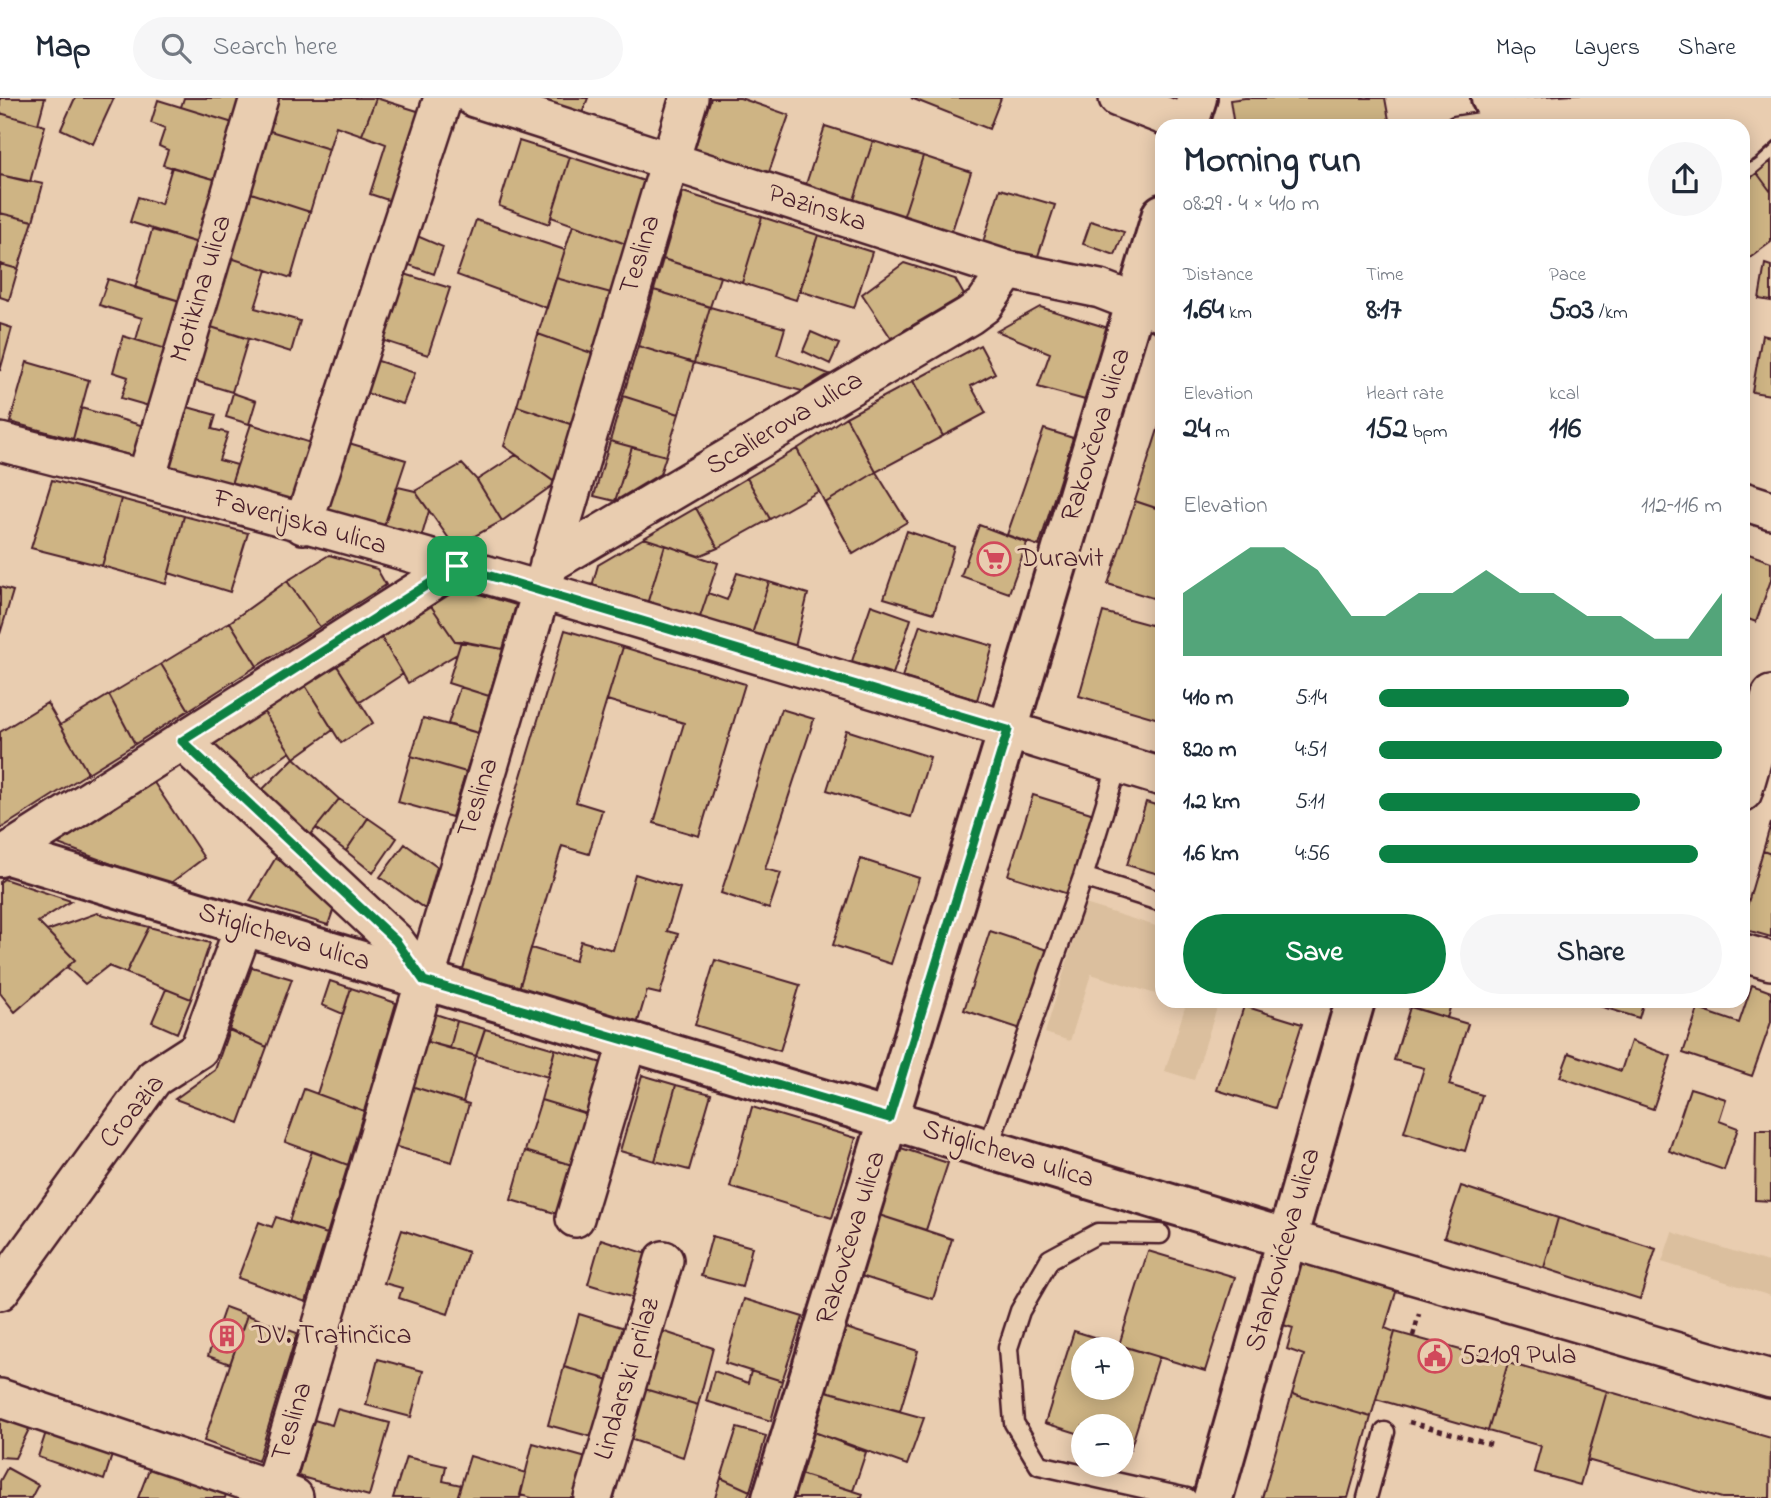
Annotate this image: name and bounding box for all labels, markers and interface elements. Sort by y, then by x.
search box [133,17,623,80]
text: Map [35,24,91,72]
icon: search [157,29,195,67]
text: Search here [213,29,337,67]
text: Map [1496,31,1536,66]
text: Layers [1574,31,1640,66]
text: Share [1678,31,1736,66]
text: Morning run [1183,134,1361,190]
button: share [1648,142,1722,216]
street label: Pazinska [762,174,872,244]
text: 08:29 · 4 × 410 m [1183,188,1319,221]
street label: Motikina ulica [160,210,244,368]
street label: Teslina [609,210,673,300]
text: Distance [1183,262,1253,289]
text: Time [1366,262,1404,289]
text: Pace [1549,262,1586,289]
text: 1.64 [1183,289,1224,333]
text: 8:17 [1366,289,1402,333]
text: 5:03 [1549,289,1594,333]
text: km [1224,300,1252,327]
text: /km [1594,300,1628,327]
street label: Rakovčeva ulica [1051,343,1143,527]
street label: Scalierova ulica [698,361,872,487]
text: Elevation [1183,381,1253,408]
text: Heart rate [1366,381,1444,408]
text: kcal [1549,381,1579,408]
text: 24 [1183,408,1210,452]
text: 152 [1366,408,1408,452]
text: 116 [1549,408,1581,452]
text: m [1210,419,1230,446]
text: bpm [1408,419,1448,446]
street label: Faverijska ulica [208,478,392,567]
text: Elevation [1183,490,1268,523]
text: 112–116 m [1641,490,1722,523]
pin [427,536,487,596]
place label: Duravit [1017,539,1104,580]
supermarket icon: Duravit [975,540,1013,578]
icon: arrive [438,547,476,585]
text: 410 m [1183,682,1233,715]
text: 5:14 [1295,682,1327,715]
text: 820 m [1183,734,1237,767]
text: 4:51 [1295,734,1327,767]
street label: Teslina [447,753,511,843]
text: 1.2 km [1183,786,1240,819]
text: 5:11 [1295,786,1325,819]
text: 1.6 km [1183,838,1239,871]
text: 4:56 [1295,838,1330,871]
street label: Stiglicheva ulica [193,892,375,984]
button: Save [1183,914,1446,994]
button: Share [1460,914,1722,994]
street label: Croazia [90,1066,176,1158]
street label: Stiglicheva ulica [917,1109,1099,1201]
street label: Stankovićeva ulica [1235,1143,1333,1357]
street label: Rakovčeva ulica [806,1146,898,1330]
street label: Lindarski prilaz [584,1293,672,1465]
place label: DV. Tratinčica [251,1316,412,1357]
building icon: DV. Tratinčica [208,1317,246,1355]
place label: 52109 Pula [1460,1336,1577,1377]
map controls [1071,1337,1134,1477]
button: + [1071,1337,1134,1400]
public building icon: 52109 Pula [1416,1337,1454,1375]
street label: Teslina [261,1377,325,1467]
button: − [1071,1414,1134,1477]

